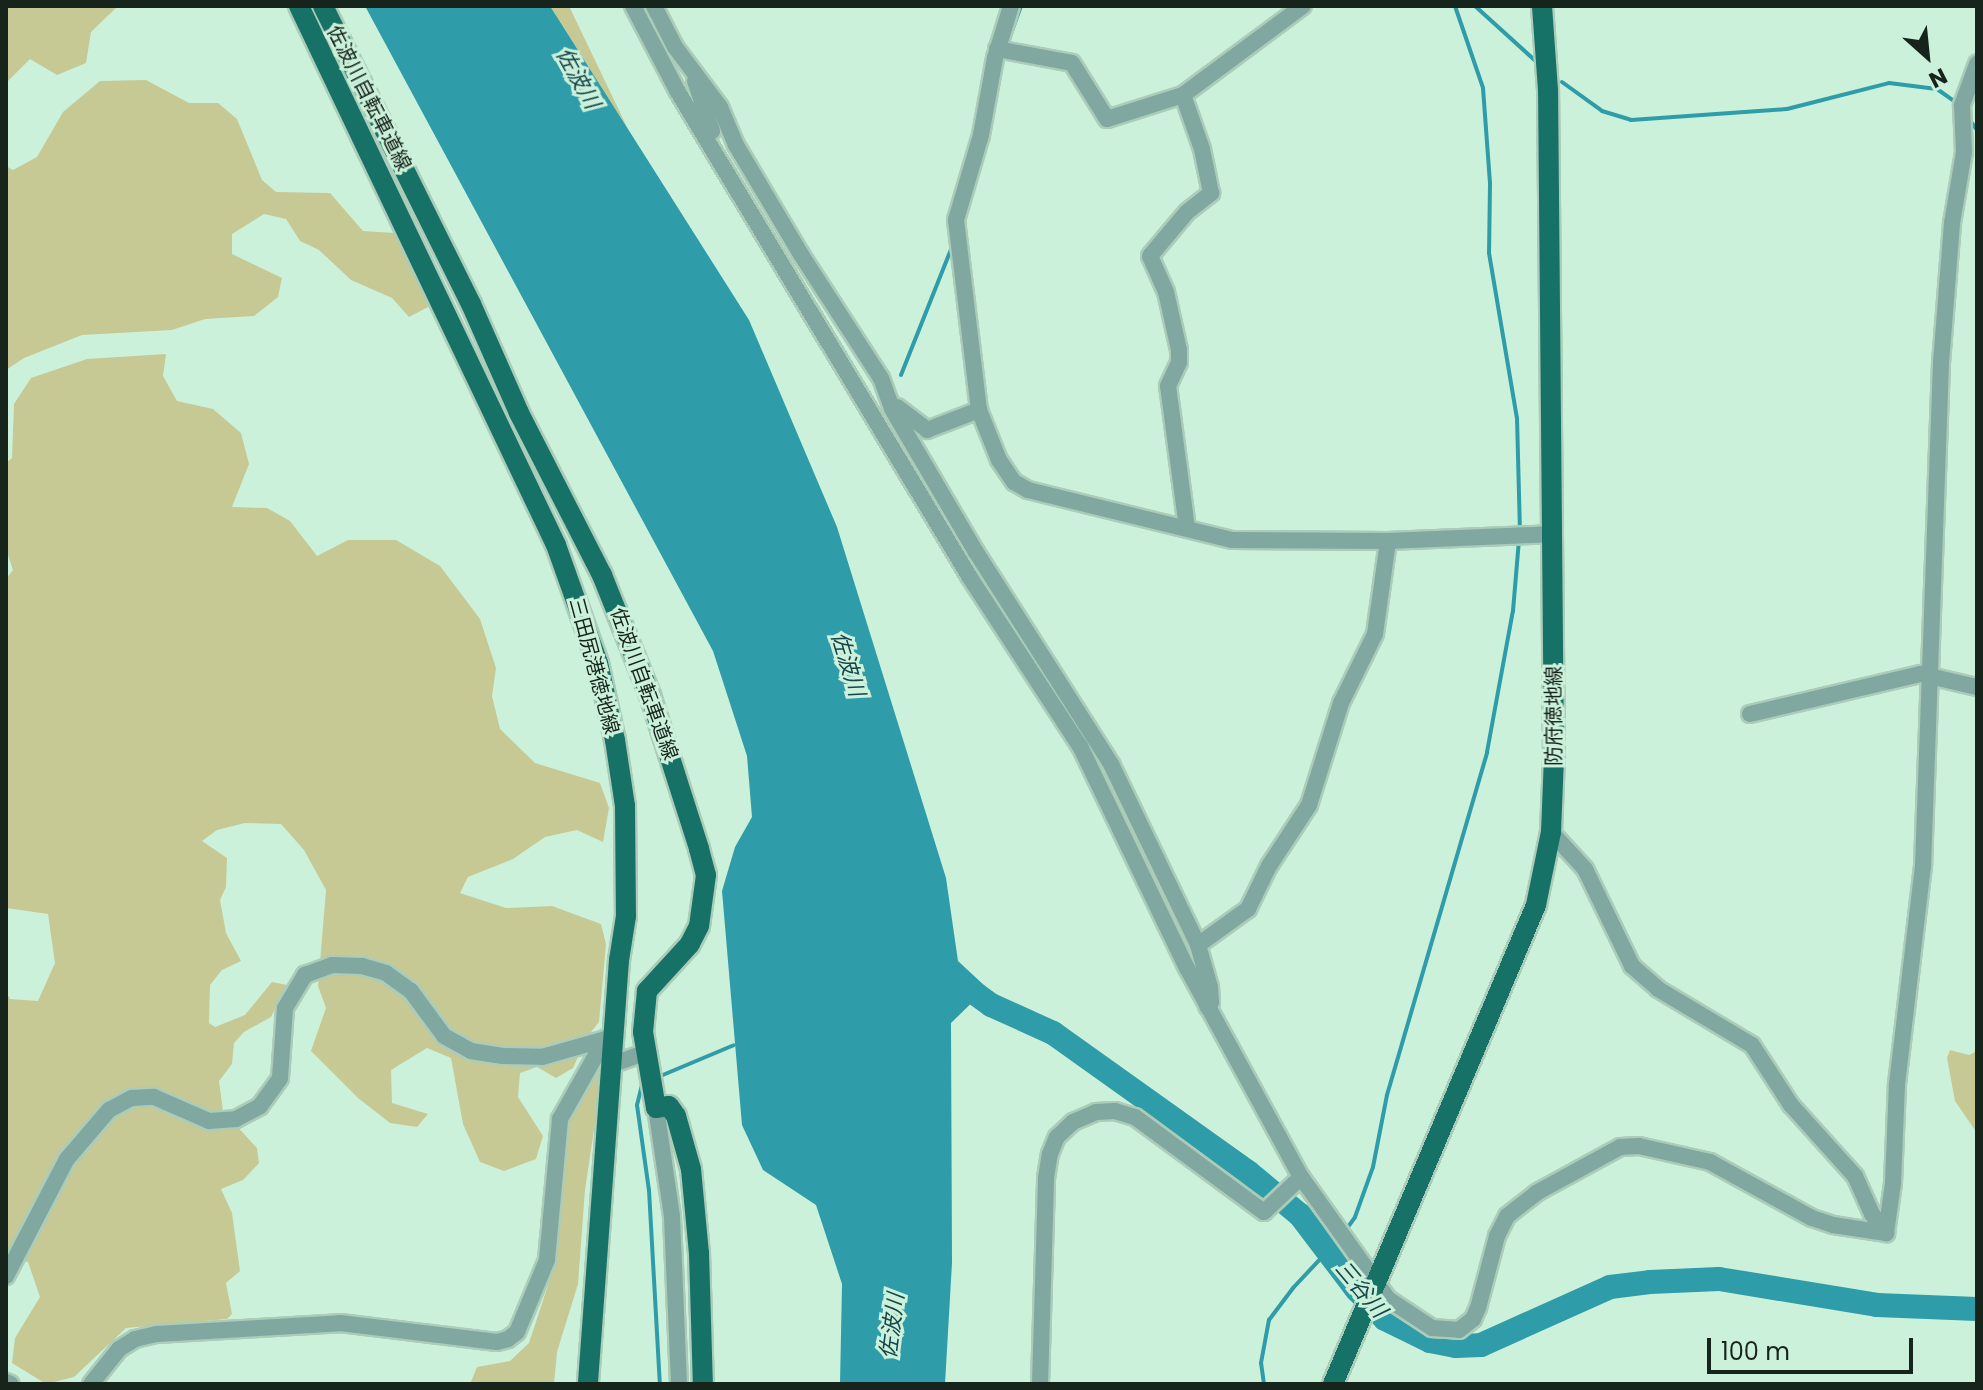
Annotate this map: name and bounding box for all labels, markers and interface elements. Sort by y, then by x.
north arrow [1887,16,1967,96]
street label: 佐波川自転車道線 [322,21,416,175]
water label: 佐波川 [550,43,606,113]
text: N [1924,60,1953,95]
street label: 三田尻港徳地線 [564,595,624,737]
street label: 佐波川自転車道線 [605,605,683,763]
water label: 佐波川 [826,629,870,699]
street label: 防府徳地線 [1542,666,1566,766]
water label: 三谷川 [1330,1255,1392,1323]
water label: 佐波川 [875,1292,909,1360]
scale bar [1711,1322,1917,1372]
text: 100 m [1721,1335,1790,1368]

